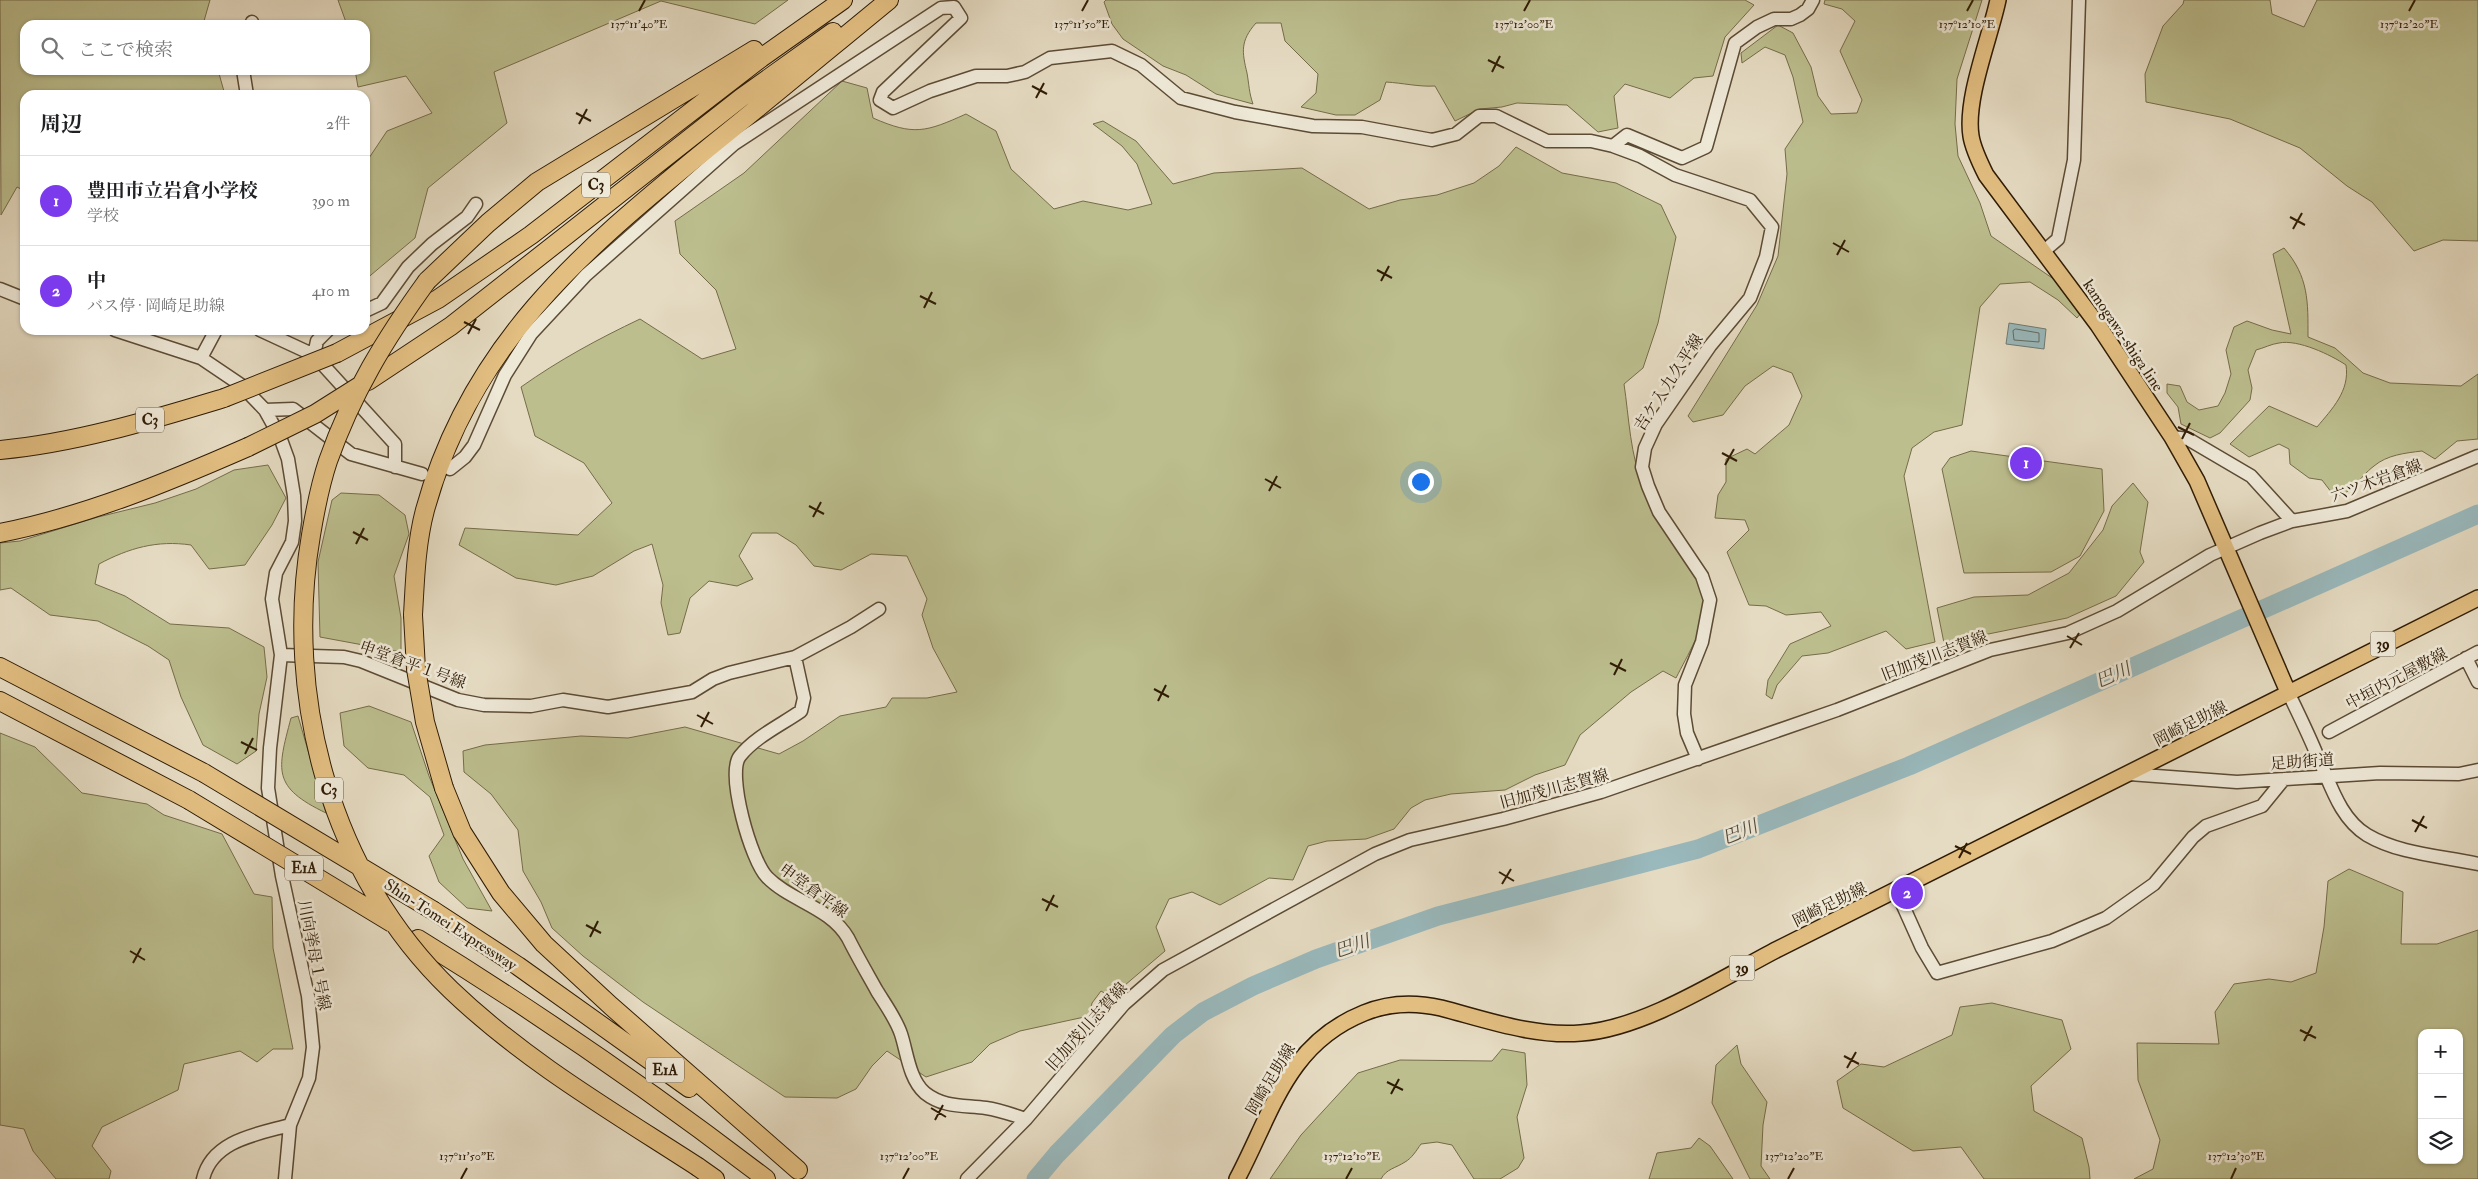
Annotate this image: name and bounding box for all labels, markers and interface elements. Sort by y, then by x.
text: 137°11'40"E [611,17,668,32]
text: 137°11'50"E [1054,17,1110,32]
text: 137°12'00"E [1495,17,1553,32]
text: 137°12'10"E [1939,17,1996,32]
text: 137°12'20"E [2380,17,2438,32]
search box [20,20,370,75]
icon: search [38,34,66,62]
text: ここで検索 [78,38,173,62]
text: 周辺 [40,111,82,138]
text: 2件 [326,114,350,134]
road number: C3 [582,172,610,198]
text: 豊田市立岩倉小学校 [87,179,258,203]
text: 1 [53,191,59,211]
text: 390 m [312,191,350,211]
text: 学校 [87,206,119,226]
text: 中 [87,269,106,293]
street label: kamogawa-shiga line [2078,276,2168,396]
text: 2 [52,281,60,301]
text: 410 m [312,281,350,301]
text: バス停 · 岡崎足助線 [87,296,225,316]
street label: 吉ケ入九久平線 [1630,330,1708,435]
road number: C3 [136,408,164,432]
pin: 1 [2010,444,2042,482]
street label: 六ツ木岩倉線 [2328,455,2425,507]
your location [1408,469,1434,495]
street label: 旧加茂川志賀線 [1878,627,1990,685]
road number: 39 [2370,632,2396,656]
street label: 申堂倉平１号線 [357,636,469,693]
street label: 中垣内元屋敷線 [2342,644,2451,714]
water label: 巴川 [2092,657,2136,693]
street label: 岡崎足助線 [2150,697,2231,751]
street label: 足助街道 [2269,750,2335,774]
street label: 旧加茂川志賀線 [1498,765,1611,813]
road number: C3 [315,778,343,802]
water label: 巴川 [1719,814,1763,850]
road number: E1A [285,856,323,880]
street label: 申堂倉平線 [775,859,852,922]
street label: Shin-Tomei Expressway [380,874,521,977]
pin: 2 [1891,874,1923,912]
street label: 岡崎足助線 [1789,878,1870,931]
street label: 川向挙母１号線 [294,898,335,1012]
water label: 巴川 [1331,929,1375,963]
road number: 39 [1730,956,1754,980]
street label: 旧加茂川志賀線 [1042,978,1132,1075]
map controls [2418,1029,2463,1164]
button: + [2418,1029,2463,1074]
street label: 岡崎足助線 [1242,1040,1300,1119]
road number: E1A [646,1058,684,1082]
button: − [2418,1074,2463,1119]
button: layers [2418,1119,2463,1164]
text: 137°11'50"E [439,1149,495,1164]
text: 137°12'00"E [880,1149,938,1164]
text: 137°12'10"E [1324,1149,1381,1164]
text: 137°12'20"E [1765,1149,1823,1164]
text: 137°12'30"E [2208,1149,2265,1164]

